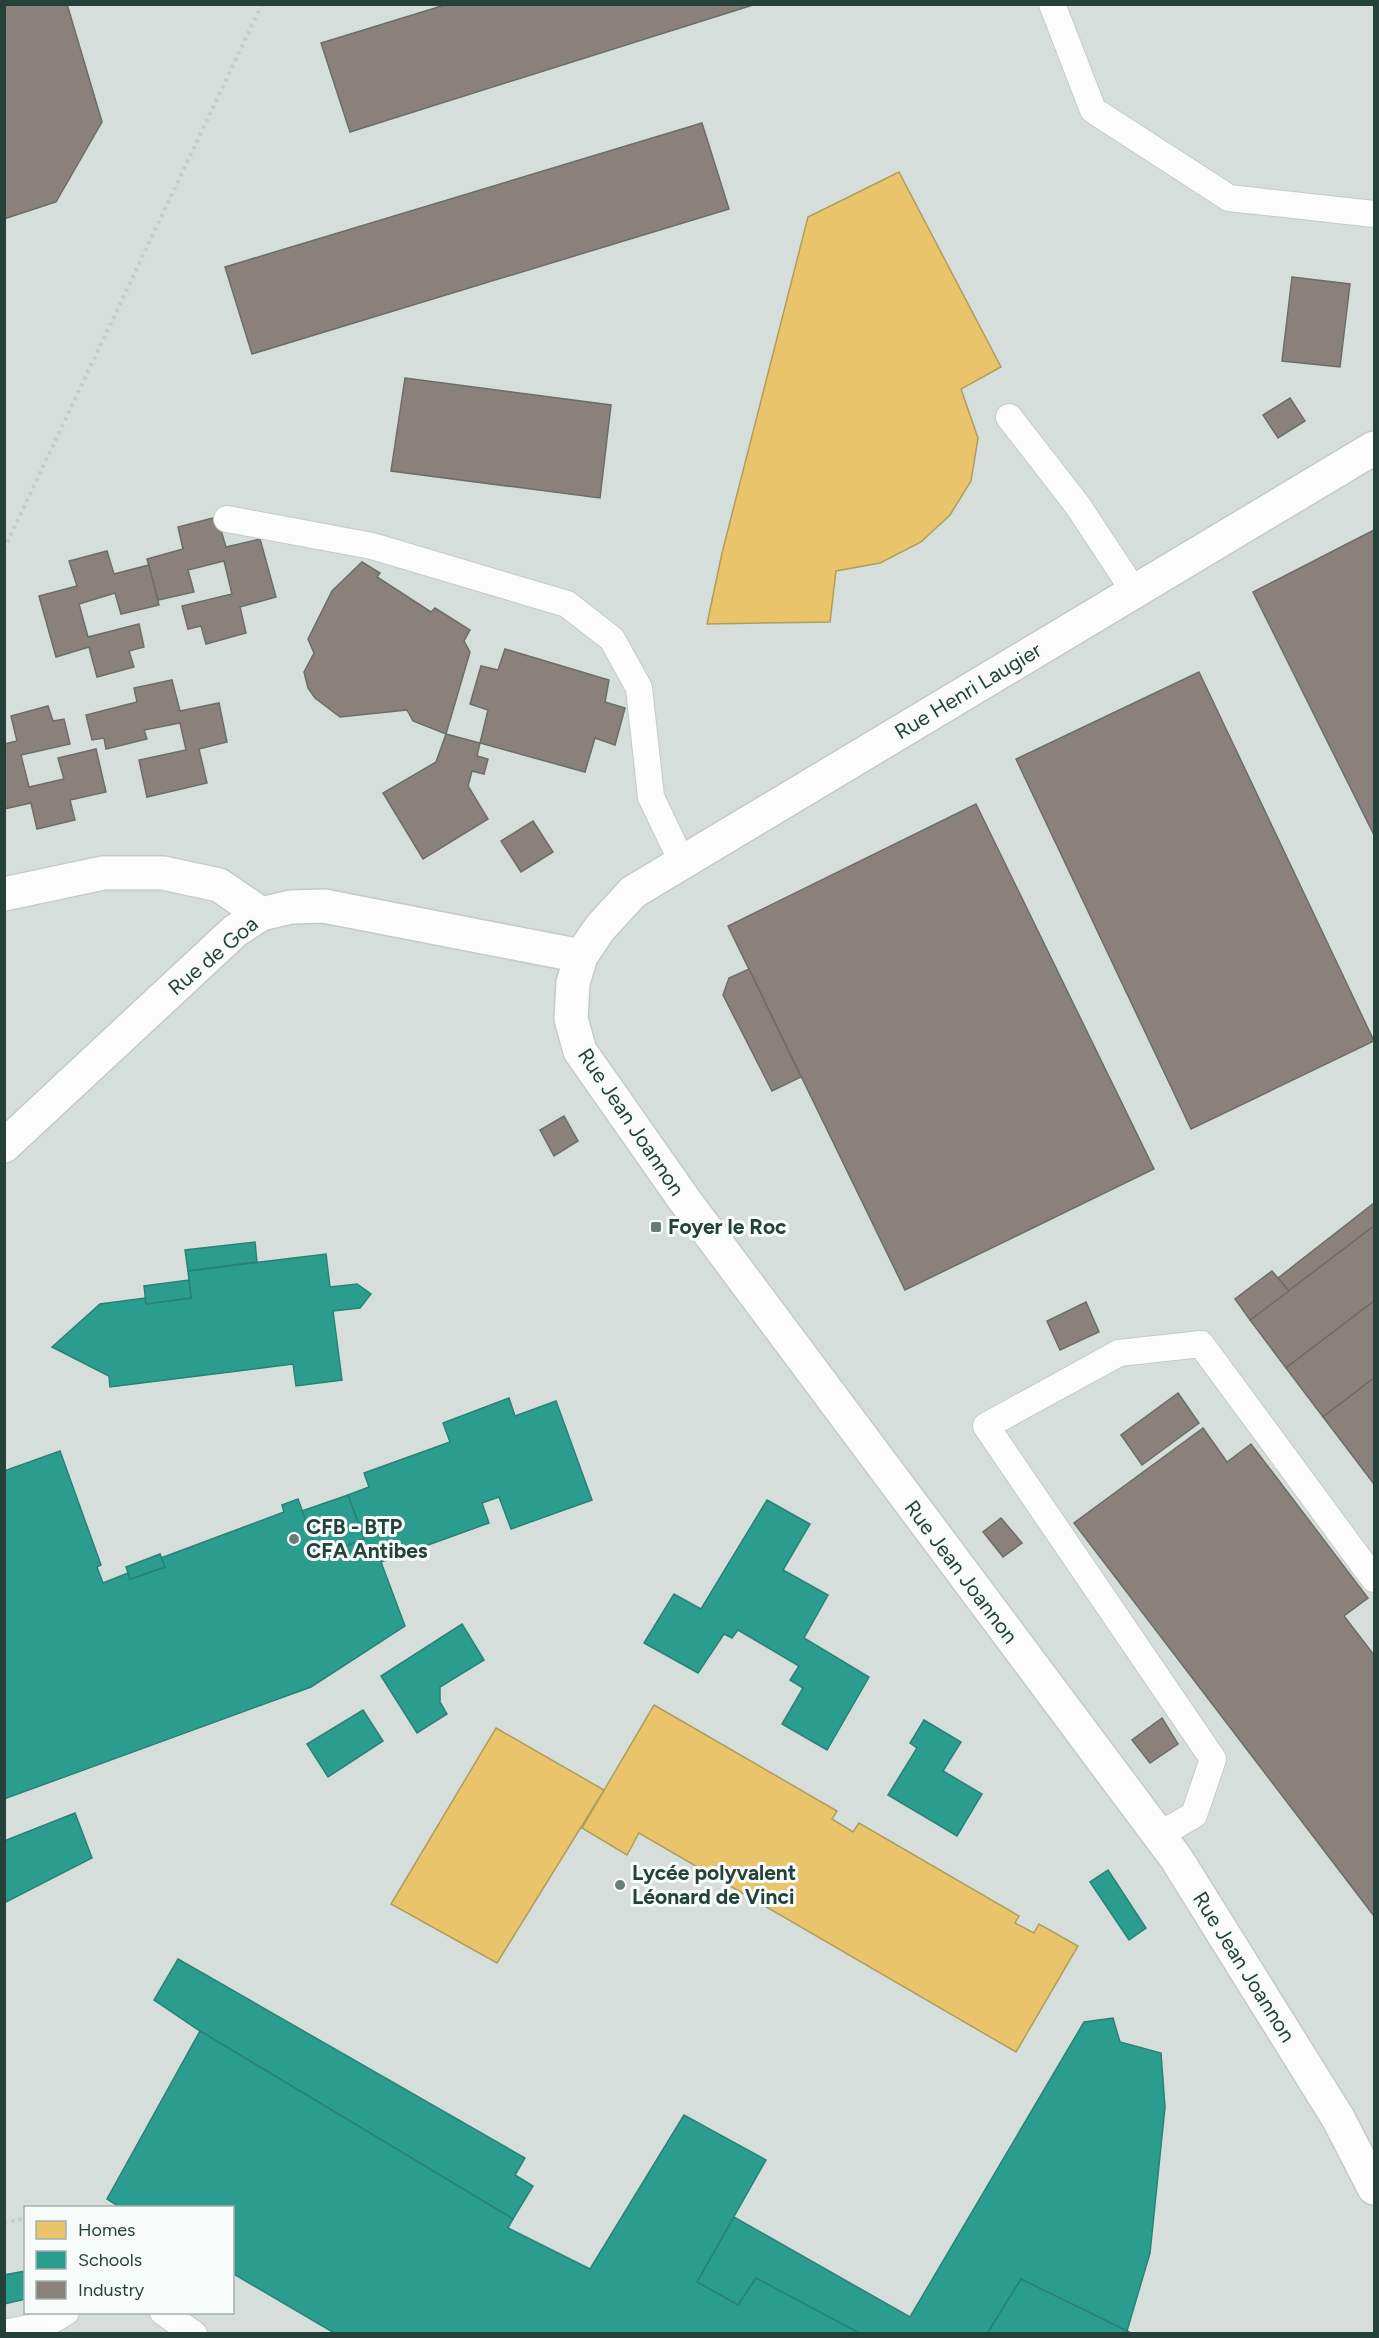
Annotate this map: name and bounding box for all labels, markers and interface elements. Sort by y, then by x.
street label: Rue Henri Laugier [890,637,1046,744]
street label: Rue de Goa [163,911,263,1000]
street label: Rue Jean Joannon [573,1043,690,1200]
place label: Foyer le Roc [668,1214,787,1239]
marker: Foyer le Roc [649,1220,663,1234]
street label: Rue Jean Joannon [900,1495,1023,1648]
place label: CFB - BTP CFA Antibes [306,1514,428,1563]
marker: CFB - BTP CFA Antibes [287,1532,301,1546]
place label: Lycée polyvalent Léonard de Vinci [632,1860,796,1909]
marker: Lycée polyvalent Léonard de Vinci [613,1878,627,1892]
street label: Rue Jean Joannon [1188,1887,1301,2046]
legend [24,2206,234,2314]
text: Homes [78,2219,136,2241]
text: Schools [78,2249,142,2271]
text: Industry [78,2279,145,2301]

